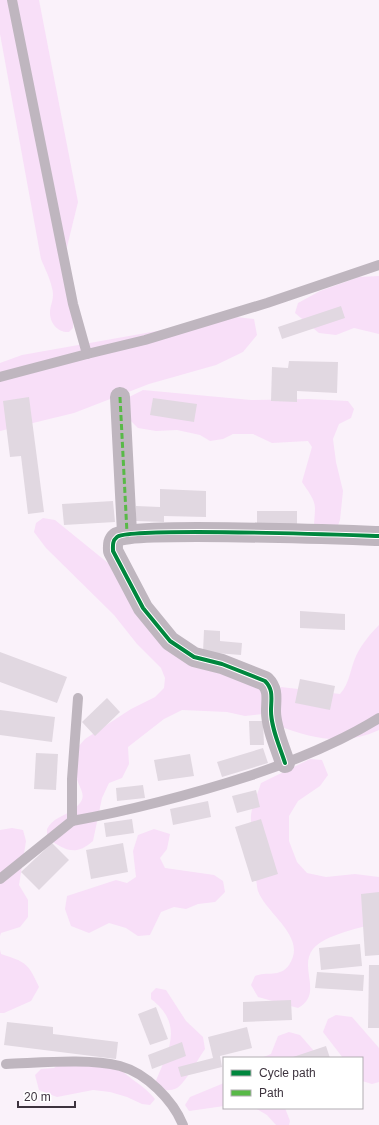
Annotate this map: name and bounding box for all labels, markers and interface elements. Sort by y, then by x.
legend [223,1057,363,1109]
text: Cycle path [259,1066,316,1080]
scale bar [18,1083,75,1109]
text: Path [259,1086,284,1100]
text: 20 m [24,1090,51,1104]

